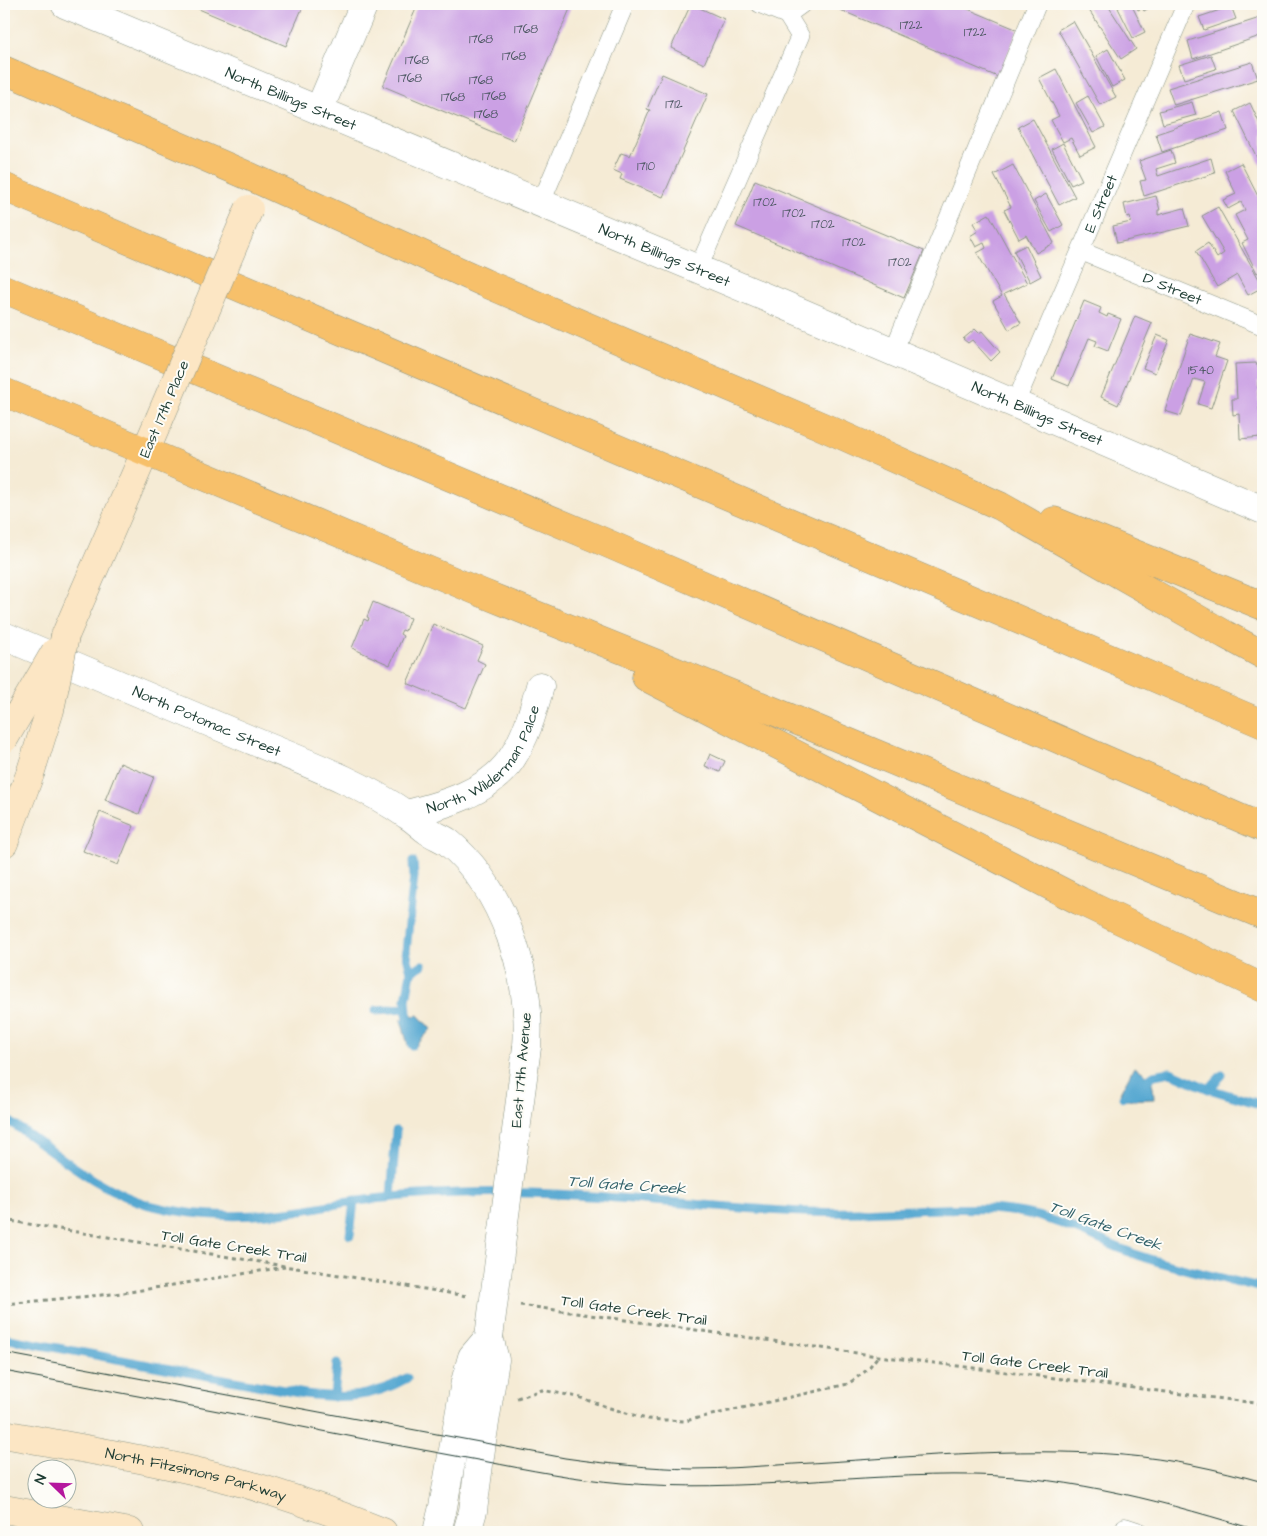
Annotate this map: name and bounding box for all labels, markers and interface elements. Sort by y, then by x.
house number: 1722 [900,17,922,34]
house number: 1768 [514,21,538,38]
house number: 1722 [964,24,986,41]
house number: 1768 [469,31,493,48]
house number: 1768 [502,48,526,65]
house number: 1768 [405,52,429,69]
street label: North Billings Street [222,62,360,136]
house number: 1768 [398,70,422,87]
house number: 1768 [469,72,493,89]
house number: 1768 [482,88,506,105]
house number: 1768 [441,89,465,106]
house number: 1712 [665,96,683,113]
house number: 1768 [474,106,498,123]
house number: 1710 [637,158,655,175]
street label: E Street [1079,171,1123,236]
house number: 1702 [753,194,777,211]
house number: 1702 [782,205,806,222]
house number: 1702 [811,216,835,233]
street label: North Billings Street [595,219,733,292]
house number: 1702 [842,234,866,251]
house number: 1702 [888,254,912,271]
street label: D Street [1140,268,1205,311]
street label: East 17th Place [134,357,194,461]
house number: 1540 [1188,362,1214,379]
street label: North Billings Street [968,377,1106,451]
street label: North Potomac Street [129,681,284,762]
street label: North Wilderman Palce [424,703,545,819]
street label: East 17th Avenue [506,1012,537,1128]
water label: Toll Gate Creek [567,1170,688,1200]
water label: Toll Gate Creek [1046,1195,1166,1257]
street label: Toll Gate Creek Trail [160,1225,308,1268]
street label: Toll Gate Creek Trail [560,1290,708,1331]
street label: Toll Gate Creek Trail [961,1345,1109,1384]
street label: North Fitzsimons Parkway [103,1443,289,1508]
north arrow [28,1458,78,1508]
text: N [30,1471,52,1487]

